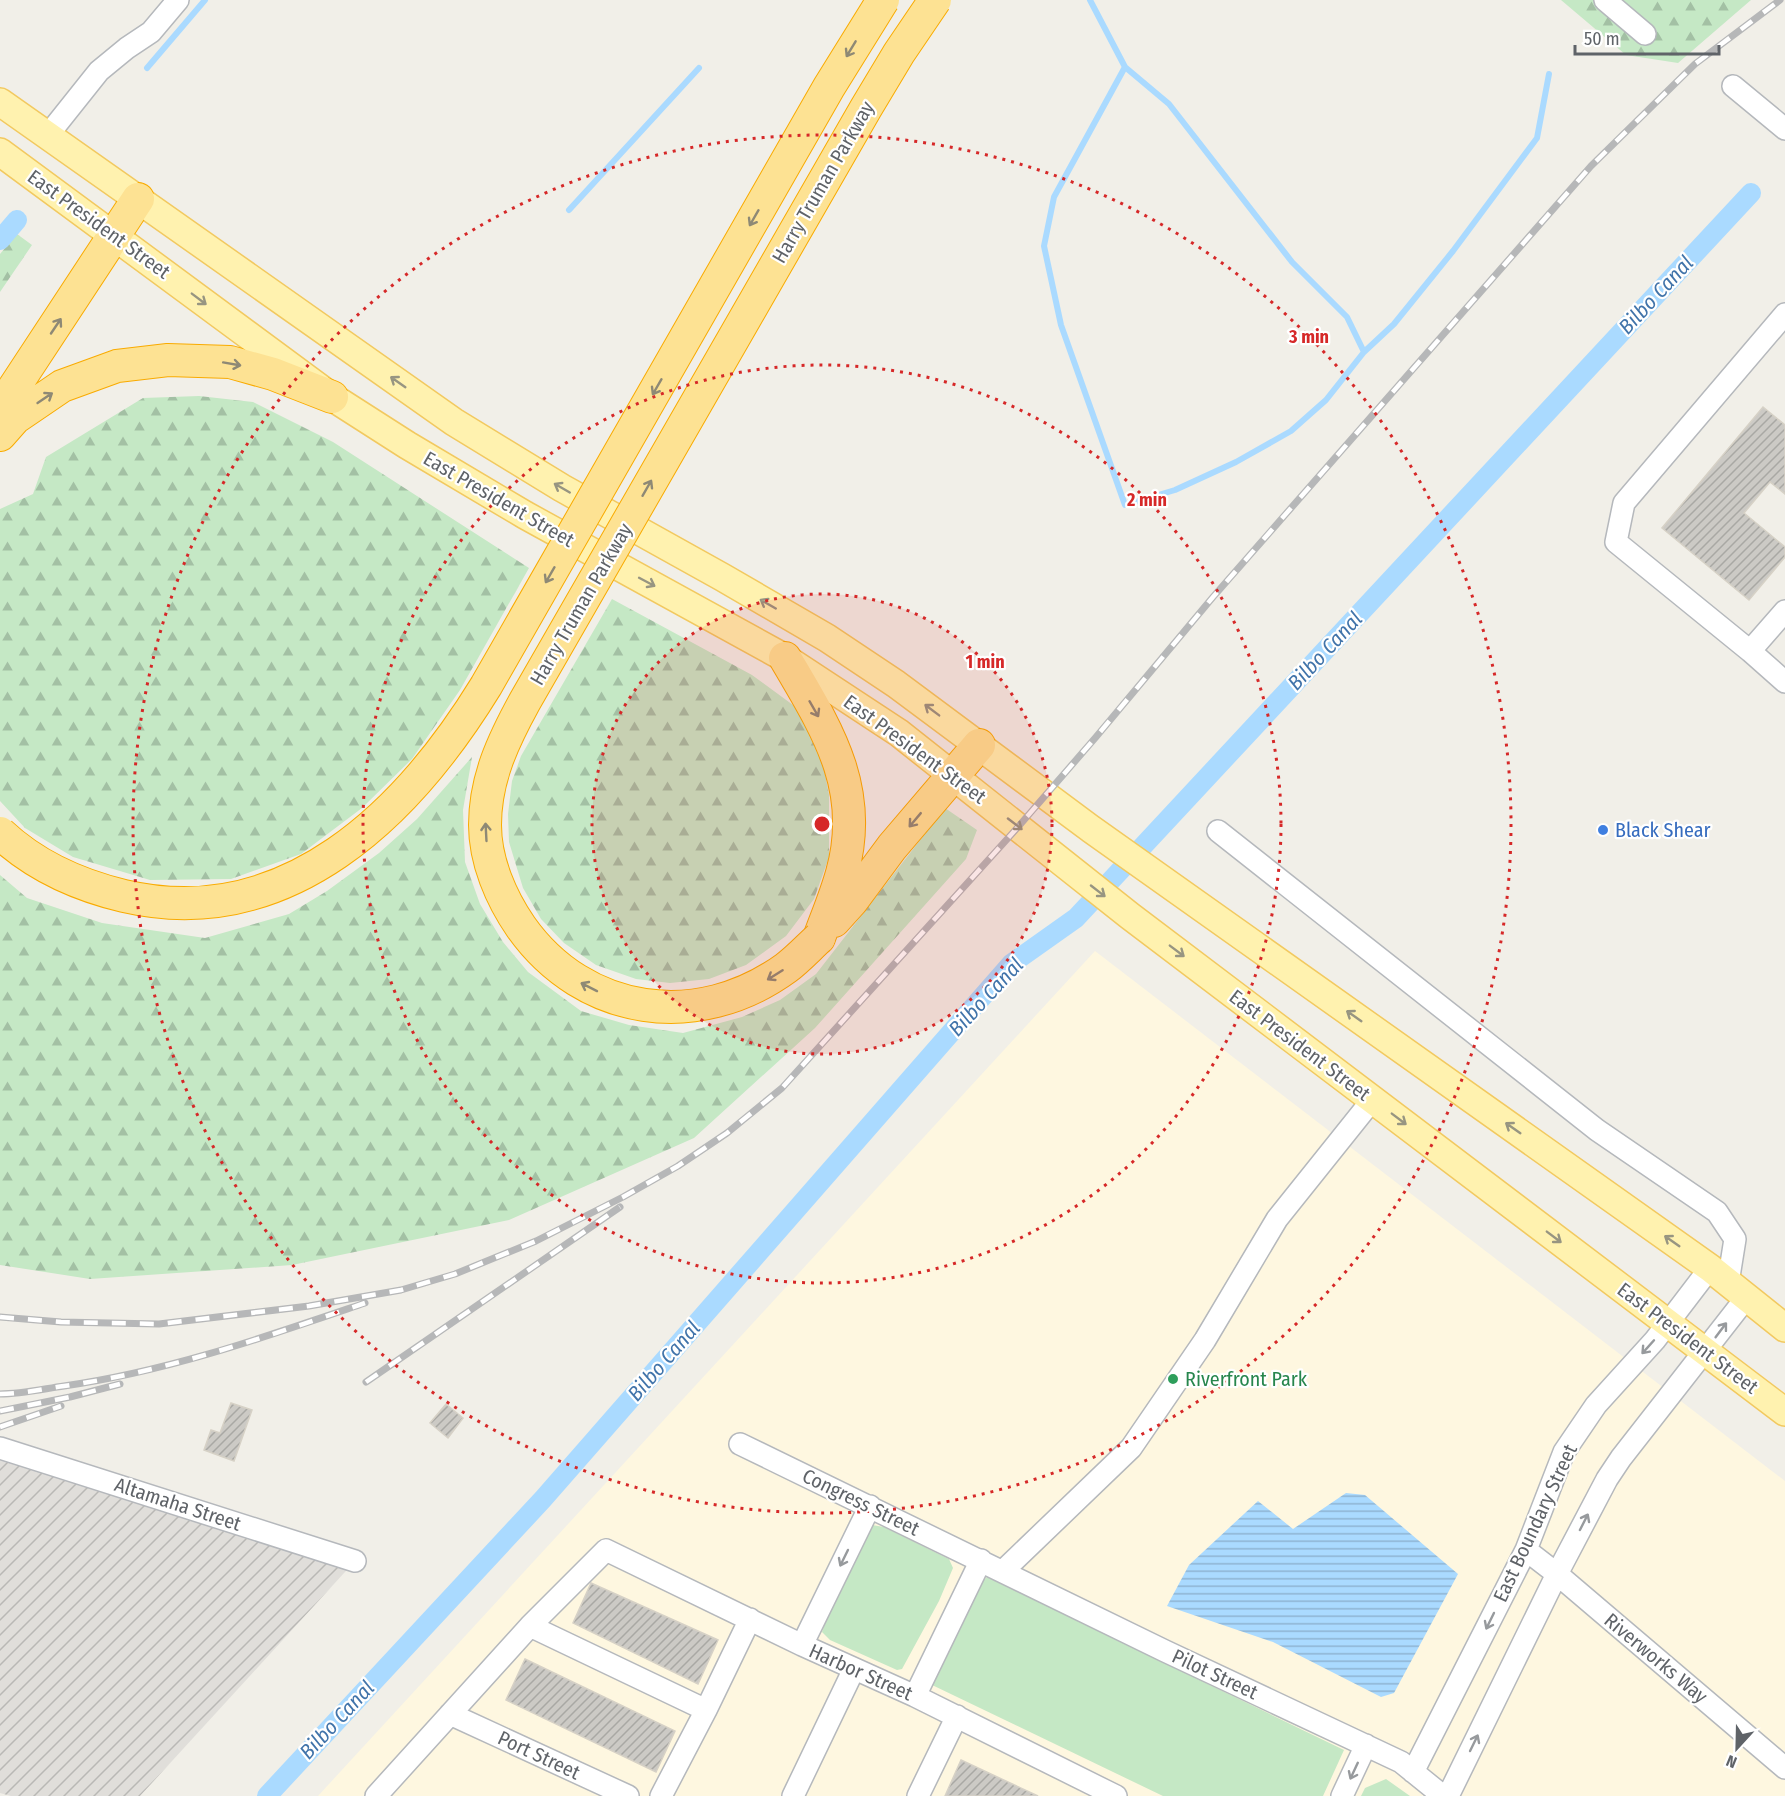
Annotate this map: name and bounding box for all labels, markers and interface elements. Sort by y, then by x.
scale bar [1575,18,1719,56]
text: 50 m [1584,28,1620,50]
one-way arrow [845,40,857,57]
street label: Harry Truman Parkway [767,97,879,267]
street label: East President Street [23,164,175,284]
one-way arrow [748,209,760,226]
water label: Bilbo Canal [1613,250,1699,340]
one-way arrow [191,292,207,305]
one-way arrow [50,318,62,335]
text: 3 min [1288,326,1329,348]
one-way arrow [222,359,241,370]
one-way arrow [390,376,406,388]
one-way arrow [651,378,663,395]
one-way arrow [36,392,53,404]
street label: East President Street [419,446,579,552]
one-way arrow [642,480,653,498]
one-way arrow [554,481,571,493]
text: 2 min [1126,489,1167,511]
street label: Harry Truman Parkway [525,519,637,689]
one-way arrow [544,566,556,583]
one-way arrow [638,577,656,588]
one-way arrow [760,598,777,610]
water label: Bilbo Canal [1282,606,1368,696]
text: 1 min [965,651,1005,673]
street label: East President Street [839,689,991,809]
one-way arrow [809,700,821,717]
one-way arrow [924,704,940,716]
one-way arrow [908,812,922,827]
centre of rings [812,814,832,834]
one-way arrow [1007,818,1023,831]
place label: Black Shear [1615,818,1710,842]
one-way arrow [480,822,491,842]
marker: Black Shear [1596,823,1610,837]
one-way arrow [1089,884,1105,897]
one-way arrow [1168,945,1184,957]
water label: Bilbo Canal [943,952,1029,1042]
one-way arrow [767,970,784,982]
one-way arrow [581,981,599,993]
street label: East President Street [1225,984,1375,1106]
one-way arrow [1346,1010,1363,1022]
one-way arrow [1391,1113,1407,1126]
one-way arrow [1506,1122,1522,1134]
one-way arrow [1546,1231,1562,1244]
one-way arrow [1665,1235,1681,1247]
street label: East President Street [1613,1277,1763,1399]
water label: Bilbo Canal [622,1316,706,1406]
one-way arrow [1715,1323,1728,1339]
one-way arrow [1641,1339,1655,1354]
place label: Riverfront Park [1185,1367,1308,1391]
marker: Riverfront Park [1166,1372,1180,1386]
street label: East Boundary Street [1488,1440,1582,1606]
street label: Congress Street [799,1463,924,1541]
street label: Altamaha Street [112,1472,245,1536]
one-way arrow [1579,1514,1590,1532]
one-way arrow [838,1549,849,1567]
street label: Riverworks Way [1599,1608,1713,1708]
one-way arrow [1483,1612,1495,1630]
street label: Harbor Street [805,1638,917,1706]
street label: Pilot Street [1168,1644,1262,1704]
water label: Bilbo Canal [294,1675,380,1765]
north arrow [1707,1718,1767,1778]
street label: Port Street [494,1726,584,1785]
one-way arrow [1469,1735,1481,1753]
text: N [1724,1751,1740,1772]
one-way arrow [1348,1761,1360,1779]

